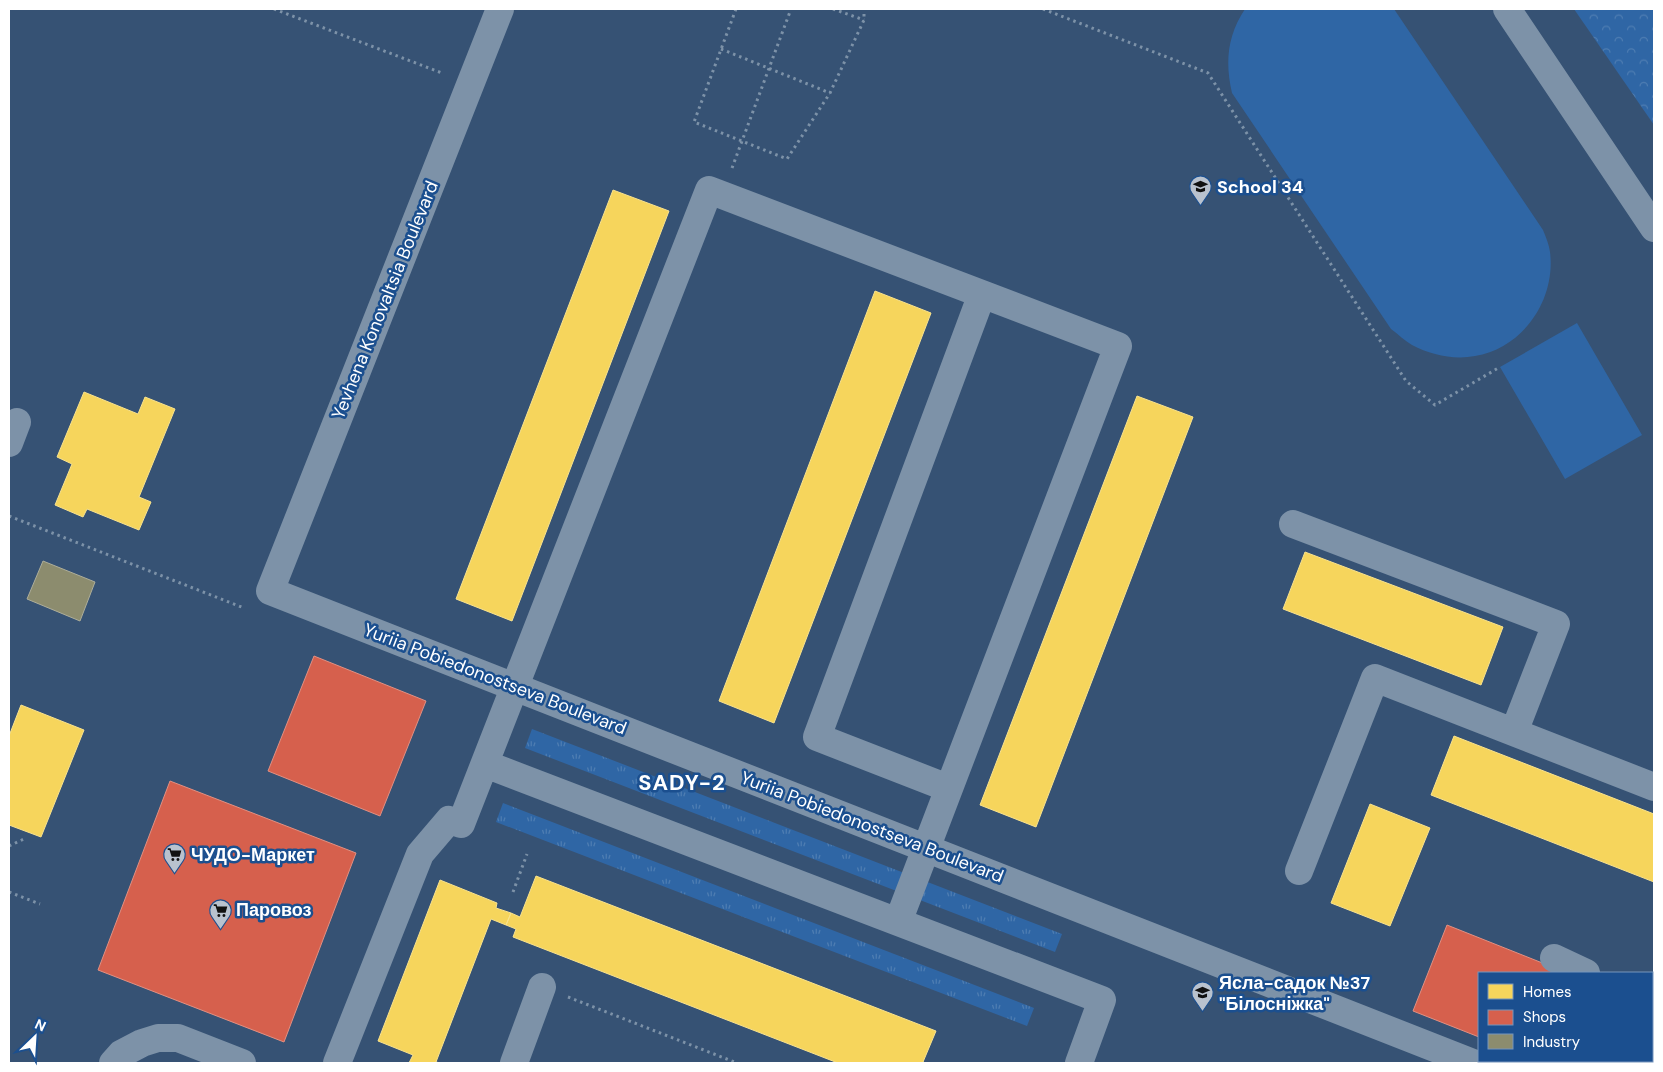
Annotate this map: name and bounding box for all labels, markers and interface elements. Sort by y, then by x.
school or university icon: School 34 [1189,175,1213,206]
place label: School 34 [1217,175,1304,199]
street label: Yevhena Konovaltsia Boulevard [326,177,444,423]
street label: Yuriia Pobiedonostseva Boulevard [360,618,630,740]
street label: Yuriia Pobiedonostseva Boulevard [737,766,1007,888]
district label: SADY-2 [638,768,726,797]
supermarket icon: ЧУДО-Маркет [163,843,187,874]
place label: ЧУДО-Маркет [191,843,315,867]
supermarket icon: Паровоз [208,898,232,929]
place label: Паровоз [236,898,312,922]
place label: Ясла-садок №37 "Білосніжка" [1219,971,1370,1016]
legend [1478,972,1653,1062]
school or university icon: Ясла-садок №37 "Білосніжка" [1191,981,1215,1012]
text: Homes [1523,982,1572,1002]
text: Shops [1523,1007,1566,1027]
north arrow [10,1012,60,1062]
text: N [32,1015,49,1036]
text: Industry [1523,1032,1581,1052]

